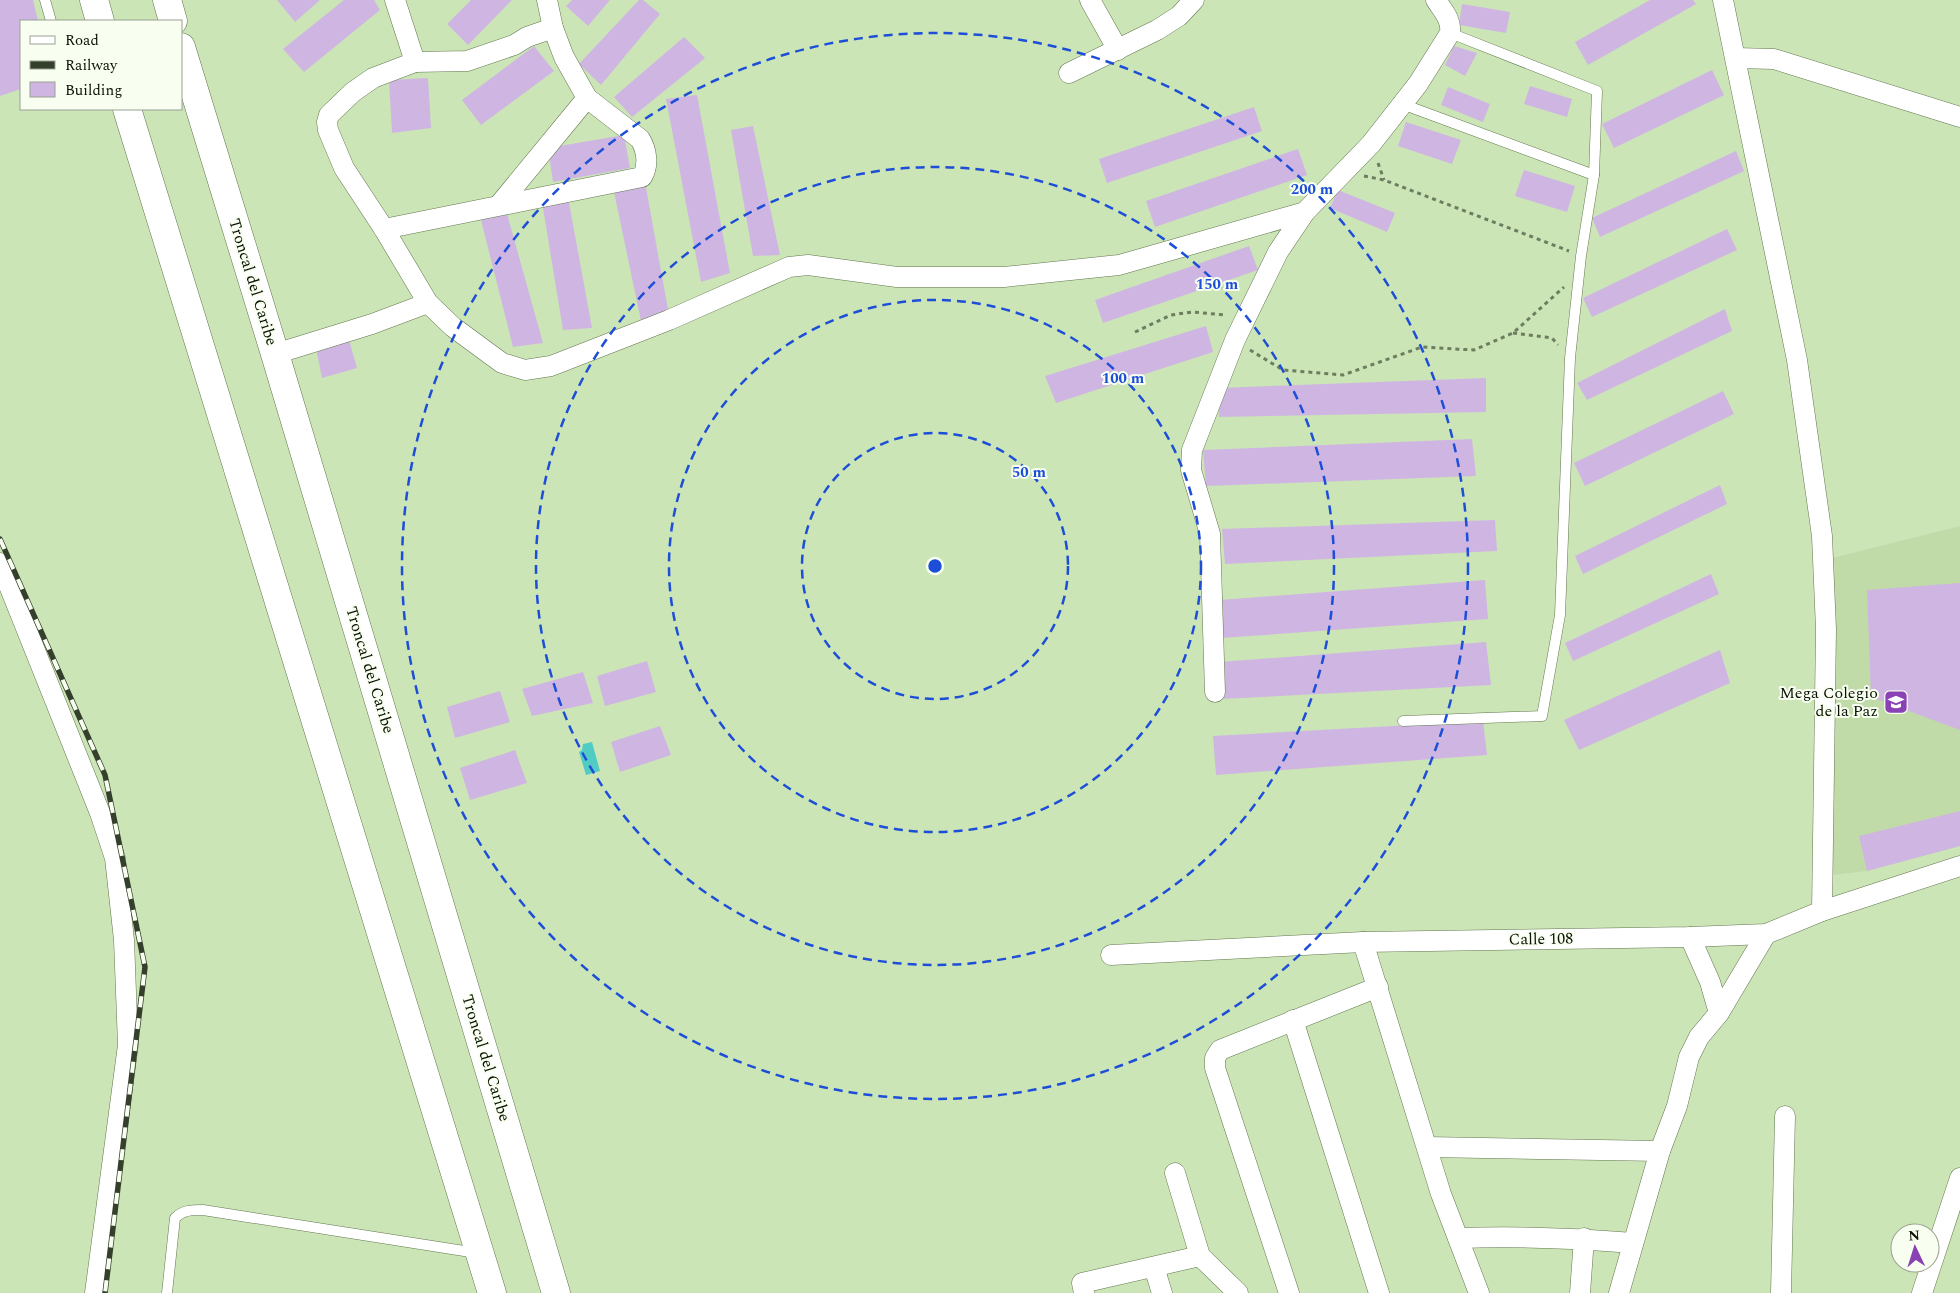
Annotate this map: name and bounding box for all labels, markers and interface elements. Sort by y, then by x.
legend [20,20,182,110]
text: Road [65,29,99,52]
text: Railway [65,54,118,77]
text: Building [65,79,122,102]
text: 200 m [1291,178,1334,201]
street label: Troncal del Caribe [222,216,284,348]
text: 150 m [1196,273,1239,296]
text: 100 m [1102,367,1145,390]
text: 50 m [1012,461,1047,484]
centre of rings [926,557,944,575]
street label: Troncal del Caribe [339,604,401,736]
place label: Mega Colegio de la Paz [1779,681,1878,723]
school or university icon: Mega Colegio de la Paz [1883,689,1909,715]
street label: Calle 108 [1509,926,1573,952]
street label: Troncal del Caribe [455,992,517,1124]
north arrow [1890,1223,1940,1273]
text: N [1908,1225,1921,1246]

